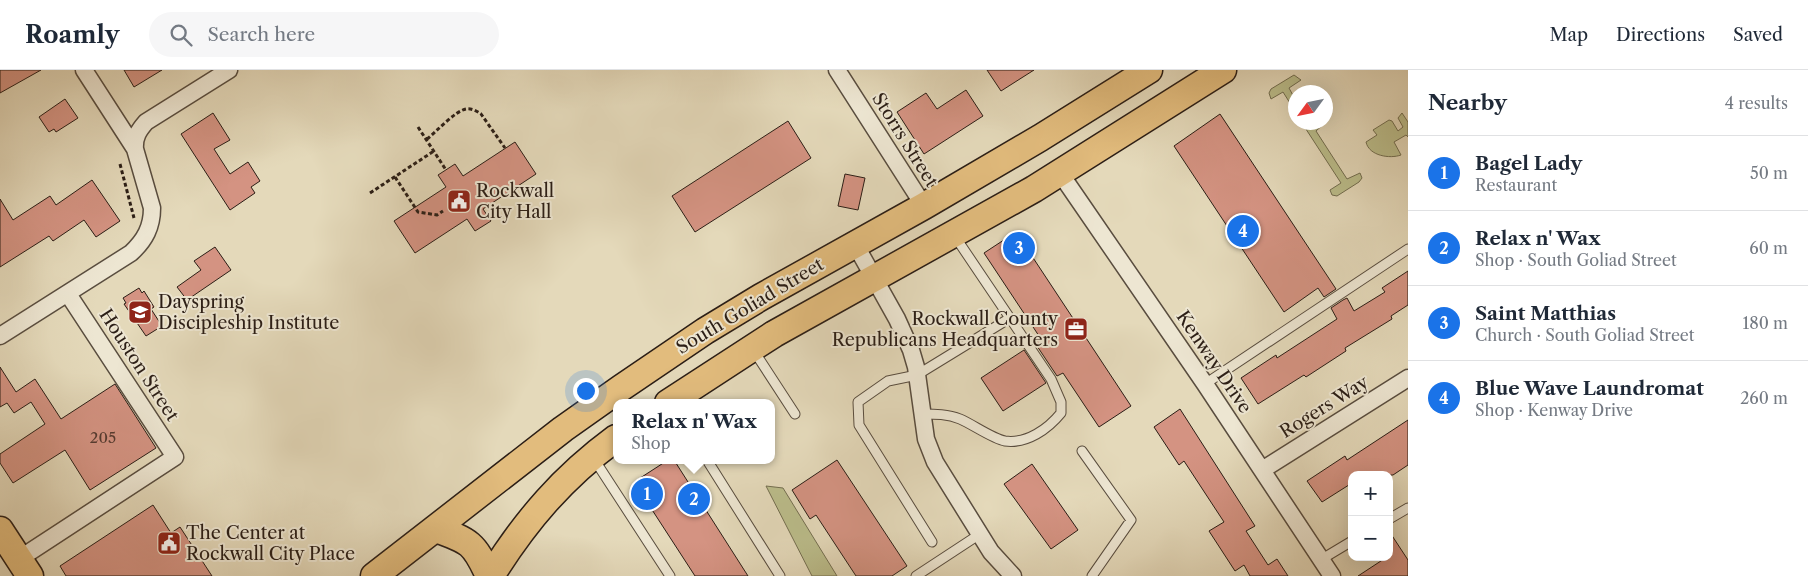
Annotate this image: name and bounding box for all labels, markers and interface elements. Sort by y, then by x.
search box [149,12,499,57]
text: Roamly [25,20,119,49]
icon: search [167,21,195,49]
text: Search here [207,23,315,46]
text: Map [1549,24,1588,46]
text: Directions [1616,24,1705,46]
text: Saved [1733,24,1783,46]
north arrow [1288,85,1333,130]
street label: Storrs Street [867,89,943,192]
text: Nearby [1428,90,1507,115]
text: 4 results [1725,93,1788,113]
text: Bagel Lady [1475,152,1582,175]
text: 1 [1440,163,1448,183]
text: 50 m [1750,163,1788,183]
text: Restaurant [1475,175,1557,195]
place label: Rockwall City Hall [476,180,554,223]
public building icon: Rockwall City Hall [446,188,472,214]
pin: 4 [1227,212,1259,250]
text: Relax n' Wax [1475,227,1601,250]
pin: 3 [1003,229,1035,267]
text: 2 [1439,238,1449,258]
text: 60 m [1749,238,1788,258]
text: Shop · South Goliad Street [1475,250,1677,270]
street label: South Goliad Street [672,253,828,359]
place label: Dayspring Discipleship Institute [158,291,339,334]
school or university icon: Dayspring Discipleship Institute [127,299,153,325]
text: Saint Matthias [1475,302,1616,325]
street label: Houston Street [95,305,184,426]
street label: Kenway Drive [1172,307,1256,417]
place label: Rockwall County Republicans Headquarters [832,308,1059,351]
text: 3 [1439,313,1449,333]
text: 180 m [1742,313,1788,333]
office icon: Rockwall County Republicans Headquarters [1063,316,1089,342]
text: Church · South Goliad Street [1475,325,1694,345]
street label: Rogers Way [1276,371,1373,443]
text: Blue Wave Laundromat [1475,377,1704,400]
your location [573,378,599,404]
text: 4 [1439,388,1449,408]
text: 260 m [1740,388,1788,408]
popup [613,399,775,464]
text: Shop · Kenway Drive [1475,400,1633,420]
text: Relax n' Wax [631,410,757,433]
house number: 205 [90,428,116,447]
text: Shop [631,433,671,453]
map controls [1348,471,1393,561]
button: + [1348,471,1393,516]
pin: 1 [631,475,663,513]
pin: 2 [678,480,710,518]
button: − [1348,516,1393,561]
place label: The Center at Rockwall City Place [186,522,355,565]
public building icon: The Center at Rockwall City Place [156,530,182,556]

